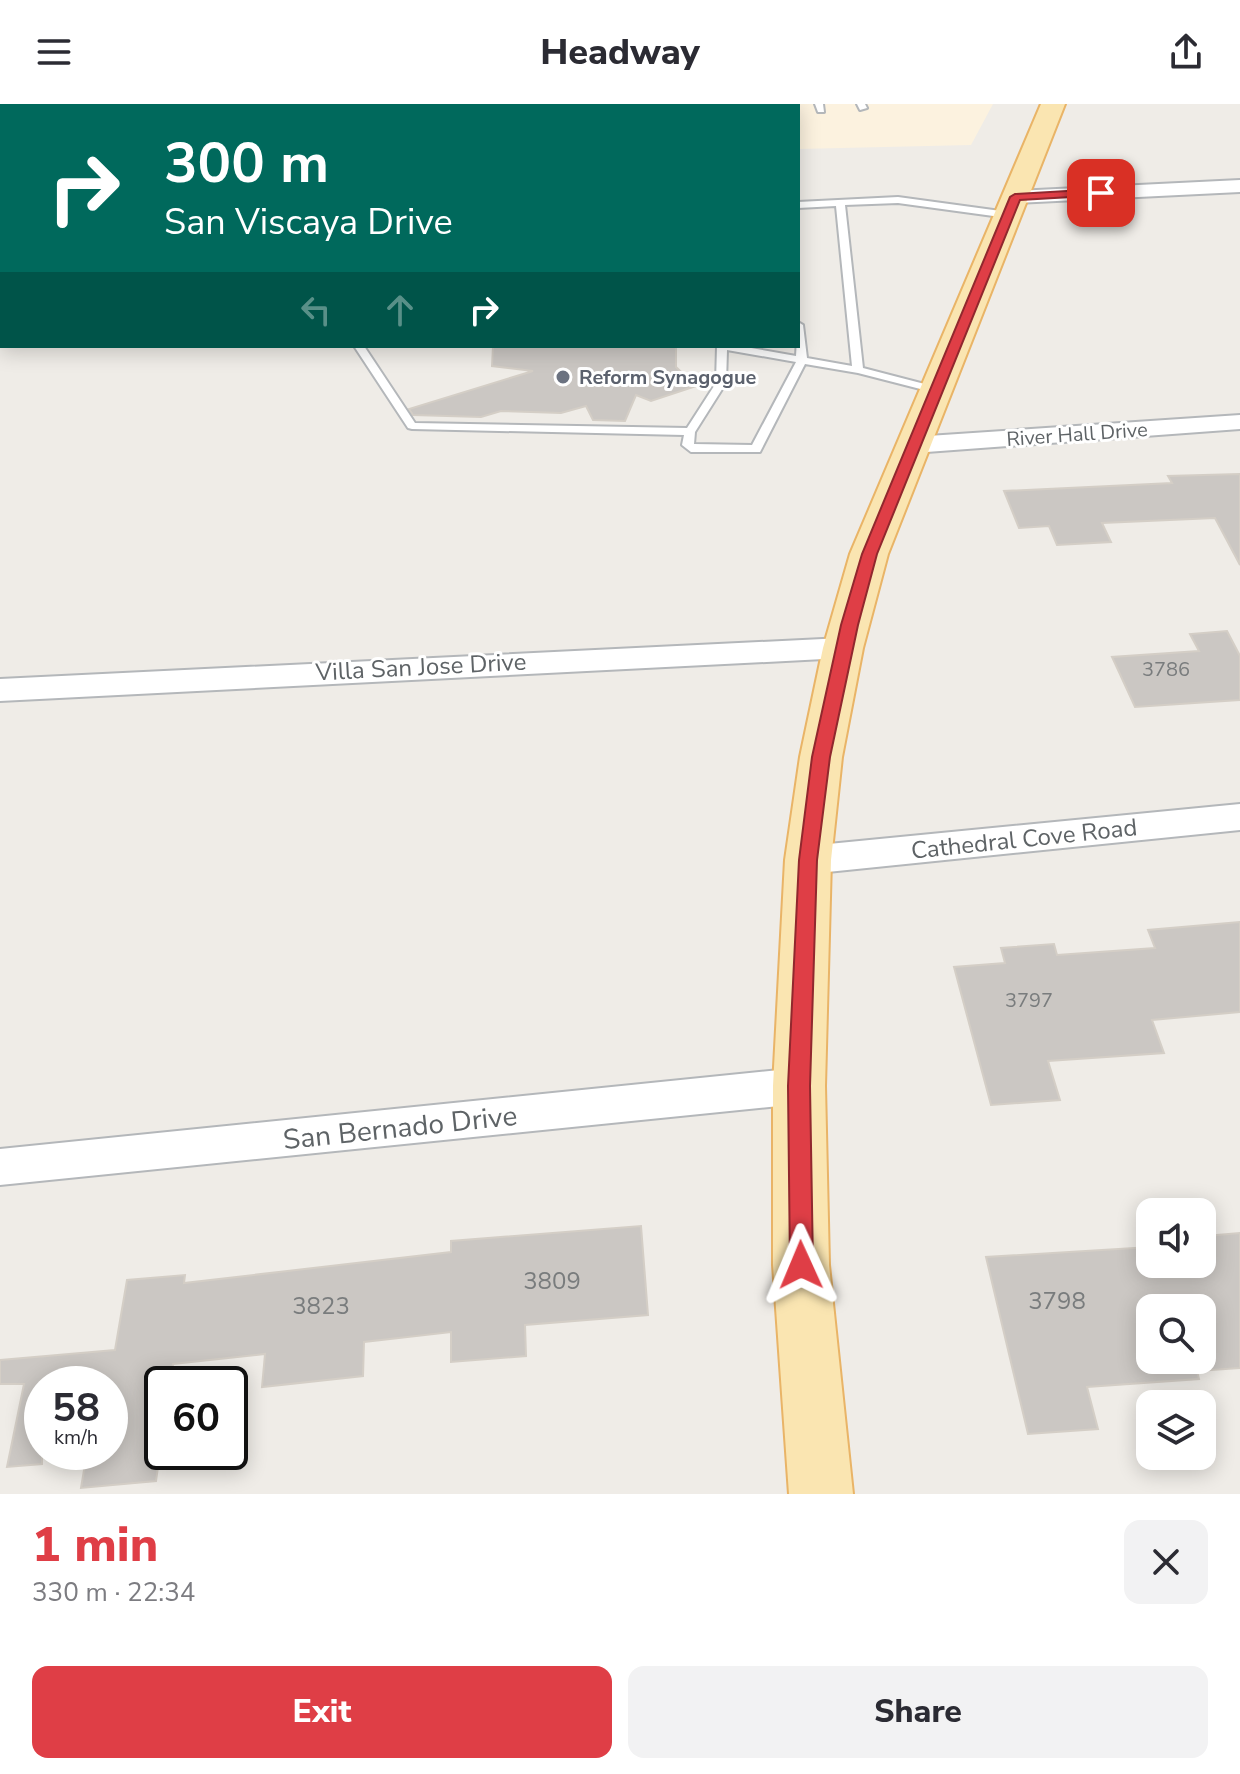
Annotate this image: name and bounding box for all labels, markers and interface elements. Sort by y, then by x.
text: Headway [540,28,700,77]
icon: menu [32,30,76,74]
icon: share [1164,30,1208,74]
text: 300 m [164,125,329,202]
icon: right [32,136,136,240]
pin [1067,159,1135,227]
icon: arrive [1079,171,1123,215]
text: San Viscaya Drive [164,198,453,247]
icon: left [294,288,338,332]
icon: ahead [378,288,422,332]
icon: right [462,288,506,332]
place label: Reform Synagogue [579,364,756,391]
marker: Reform Synagogue [554,368,572,386]
street label: River Hall Drive [1006,416,1148,453]
street label: Villa San Jose Drive [314,646,527,689]
house number: 3786 [1142,656,1190,683]
street label: Cathedral Cove Road [909,811,1139,867]
house number: 3797 [1005,987,1053,1014]
street label: San Bernado Drive [281,1097,519,1159]
map controls [1136,1198,1216,1470]
button: sound [1136,1198,1216,1278]
position arrow [759,1223,843,1307]
house number: 3809 [523,1265,581,1297]
house number: 3798 [1028,1285,1086,1317]
house number: 3823 [292,1290,350,1322]
button: search [1136,1294,1216,1374]
speed limit sign: 60 [144,1366,248,1470]
text: 58 [52,1381,100,1435]
button: layers [1136,1390,1216,1470]
text: km/h [54,1424,98,1451]
text: 1 min [32,1512,158,1578]
button: close [1124,1520,1208,1604]
text: 330 m · 22:34 [32,1575,195,1610]
button: Exit [32,1666,612,1758]
button: Share [628,1666,1208,1758]

